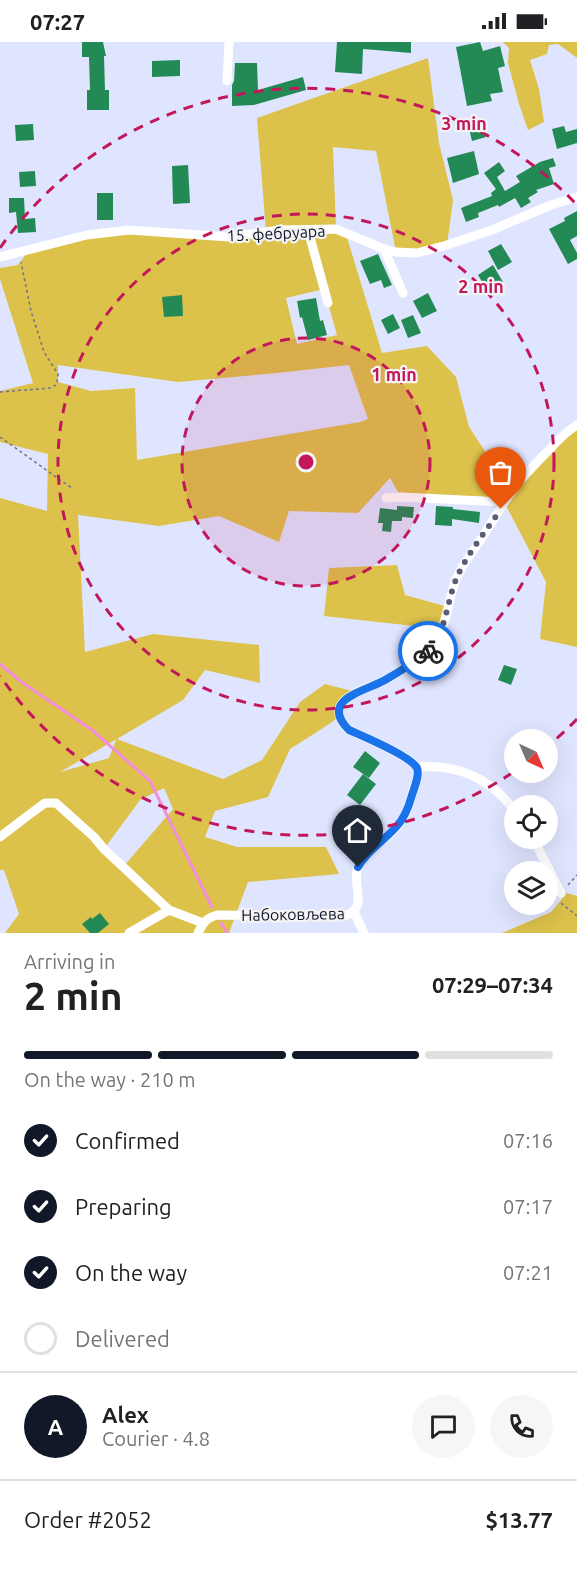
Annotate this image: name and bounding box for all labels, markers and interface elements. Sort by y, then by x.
text: 07:27 [30,9,85,34]
text: 3 min [441,113,487,133]
street label: 15. фебруара [226,221,326,245]
text: 2 min [458,276,504,296]
text: 1 min [371,364,417,384]
pin [475,447,526,509]
centre of rings [296,452,316,472]
icon: bag [484,456,517,489]
courier [398,621,458,681]
icon: bike [412,635,445,668]
north arrow [504,729,558,783]
map controls [504,729,558,915]
button: locate [504,795,558,849]
pin [332,805,383,867]
icon: home [341,814,374,847]
button: layers [504,861,558,915]
street label: Набоковљева [241,904,345,924]
text: Arriving in [24,950,115,973]
text: 07:29–07:34 [432,972,553,997]
text: 2 min [24,974,123,1017]
text: On the way · 210 m [24,1068,196,1091]
icon: check [24,1124,57,1157]
text: Confirmed [75,1128,180,1153]
text: 07:16 [503,1129,553,1152]
icon: check [24,1190,57,1223]
text: Preparing [75,1194,172,1219]
text: 07:17 [503,1195,553,1218]
icon: check [24,1256,57,1289]
text: On the way [75,1260,187,1285]
text: 07:21 [503,1261,553,1284]
text: Delivered [75,1326,170,1351]
button: chat [412,1395,475,1458]
button: phone [490,1395,553,1458]
text: Alex [102,1402,149,1427]
text: A [48,1414,63,1439]
text: Courier · 4.8 [102,1427,210,1450]
text: Order #2052 [24,1507,152,1532]
text: $13.77 [486,1507,553,1532]

